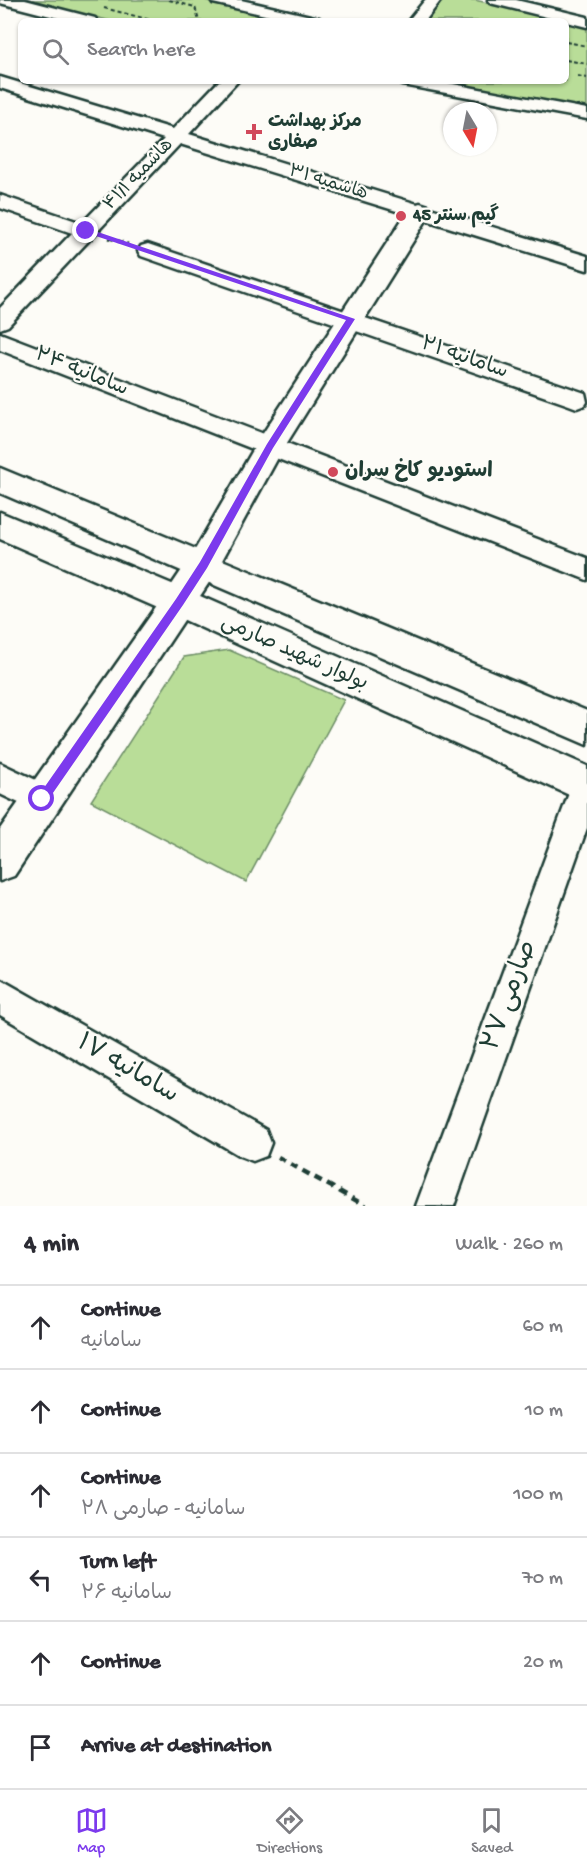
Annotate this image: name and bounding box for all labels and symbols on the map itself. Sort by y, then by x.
north arrow [443,102,497,156]
place label: مرکز بهداشت صفاری [268,112,362,154]
marker: مرکز بهداشت صفاری [245,123,263,141]
street label: هاشمیه ۴۱/۱ [100,135,178,215]
street label: هاشمیه ۳۱ [286,161,370,205]
place label: گیم سنتر 45 [412,203,499,228]
marker: گیم سنتر 45 [394,209,408,223]
route end [72,217,98,243]
street label: سامانیه ۲۱ [417,332,511,386]
street label: سامانیه ۲۴ [31,343,131,403]
place label: استودیو کاخ سران [345,458,493,485]
marker: استودیو کاخ سران [326,465,340,479]
street label: بولوار شهید صارمی [217,610,371,698]
route start [28,785,54,811]
street label: صارمی ۲۷ [477,937,545,1055]
street label: سامانیه ۱۷ [70,1028,184,1112]

